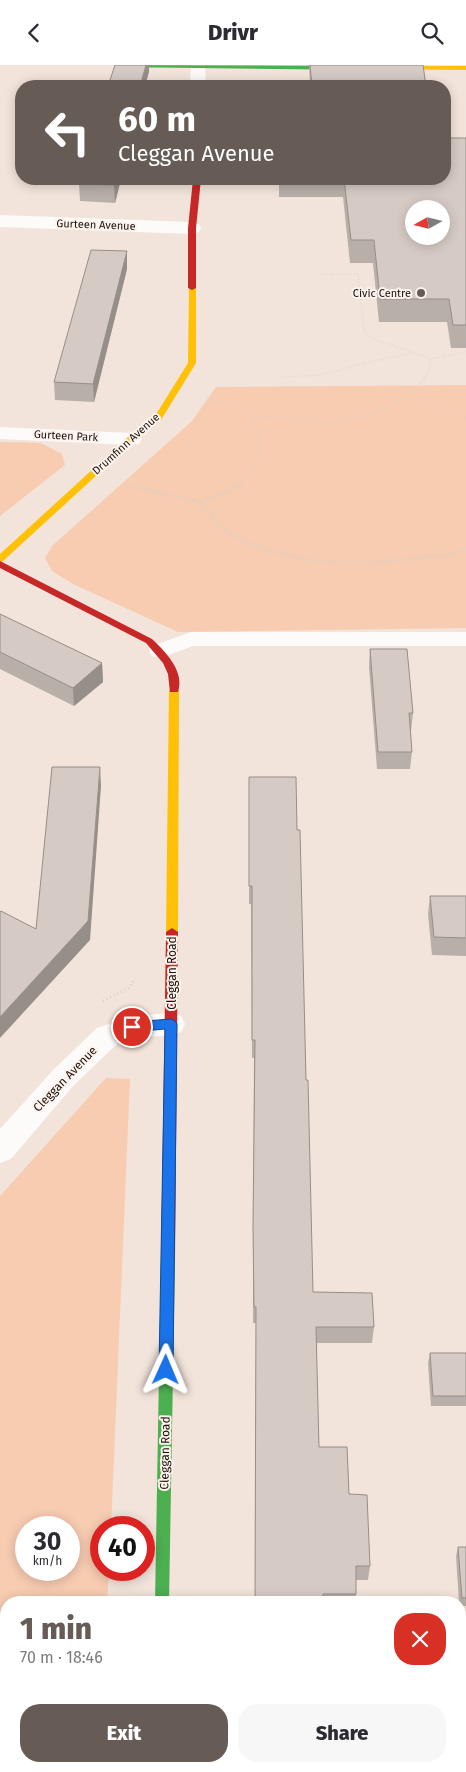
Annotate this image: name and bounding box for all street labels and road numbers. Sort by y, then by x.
street label: Gurteen Avenue [56,217,136,233]
street label: Drumfinn Avenue [90,410,162,478]
street label: Gurteen Park [34,428,99,444]
street label: Cleggan Road [165,936,179,1010]
street label: Cleggan Avenue [30,1043,100,1115]
street label: Cleggan Road [157,1416,173,1490]

